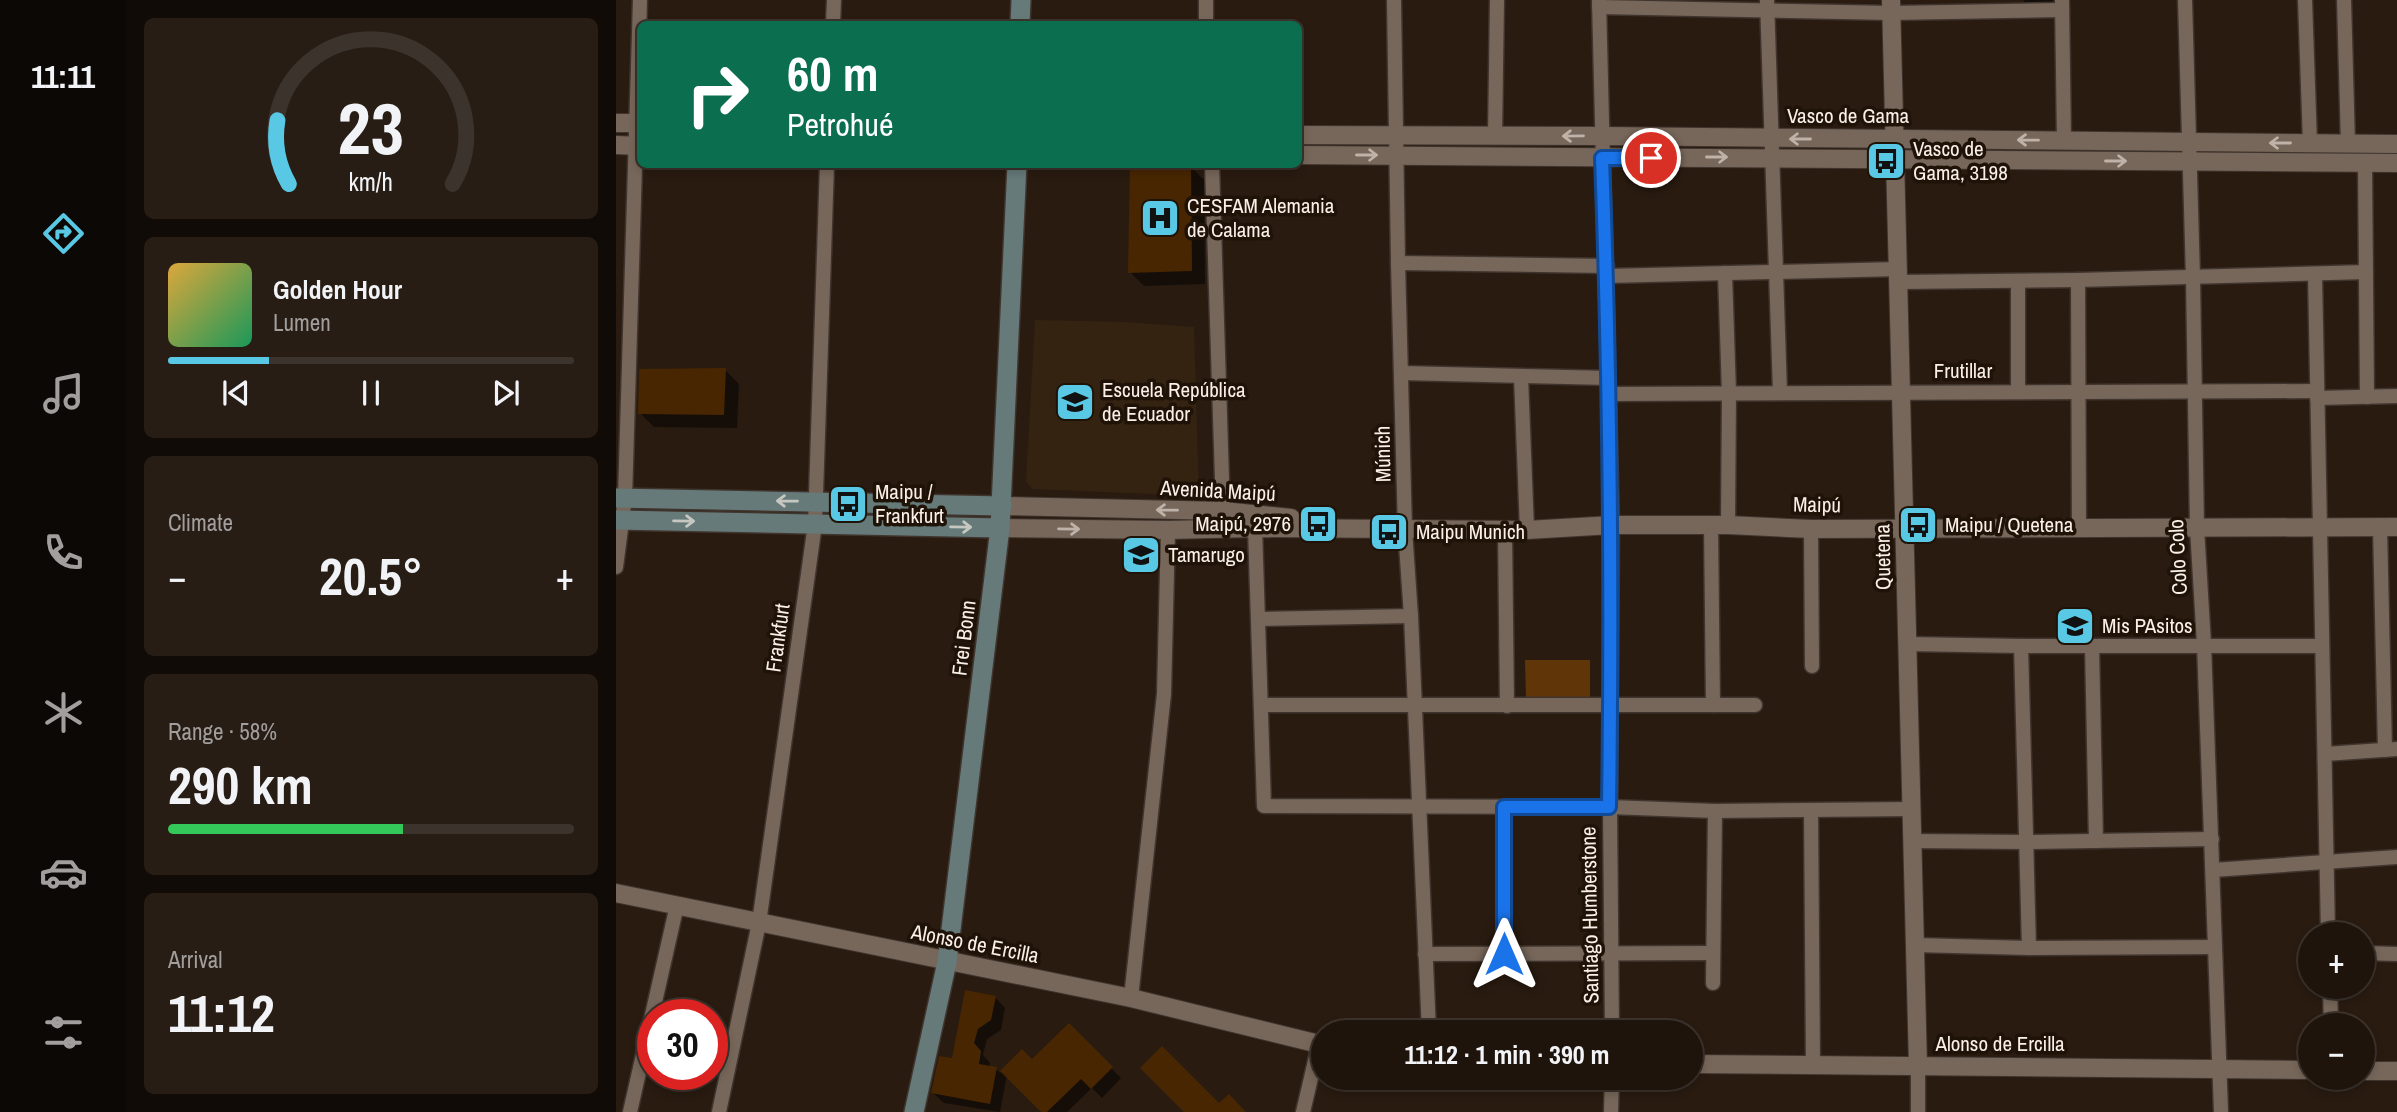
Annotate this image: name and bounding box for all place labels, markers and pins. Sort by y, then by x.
pin [1621,128,1681,188]
place label: Vasco de Gama, 3198 [1913,134,2008,187]
bus stop icon: Vasco de Gama, 3198 [1865,140,1907,182]
place label: CESFAM Alemania de Calama [1187,191,1335,244]
hospital icon: CESFAM Alemania de Calama [1139,197,1181,239]
place label: Escuela República de Ecuador [1102,375,1246,428]
school or university icon: Escuela República de Ecuador [1054,381,1096,423]
place label: Maipu / Frankfurt [875,477,944,530]
bus stop icon: Maipu / Frankfurt [827,483,869,525]
bus stop icon: Maipú, 2976 [1297,503,1339,545]
bus stop icon: Maipu / Quetena [1897,504,1939,546]
place label: Maipú, 2976 [1195,509,1291,538]
place label: Maipu / Quetena [1945,510,2074,539]
bus stop icon: Maipu Munich [1368,511,1410,553]
place label: Maipu Munich [1416,517,1525,546]
school or university icon: Tamarugo [1120,534,1162,576]
place label: Tamarugo [1168,540,1245,569]
school or university icon: Mis PAsitos [2054,605,2096,647]
place label: Mis PAsitos [2102,611,2193,640]

